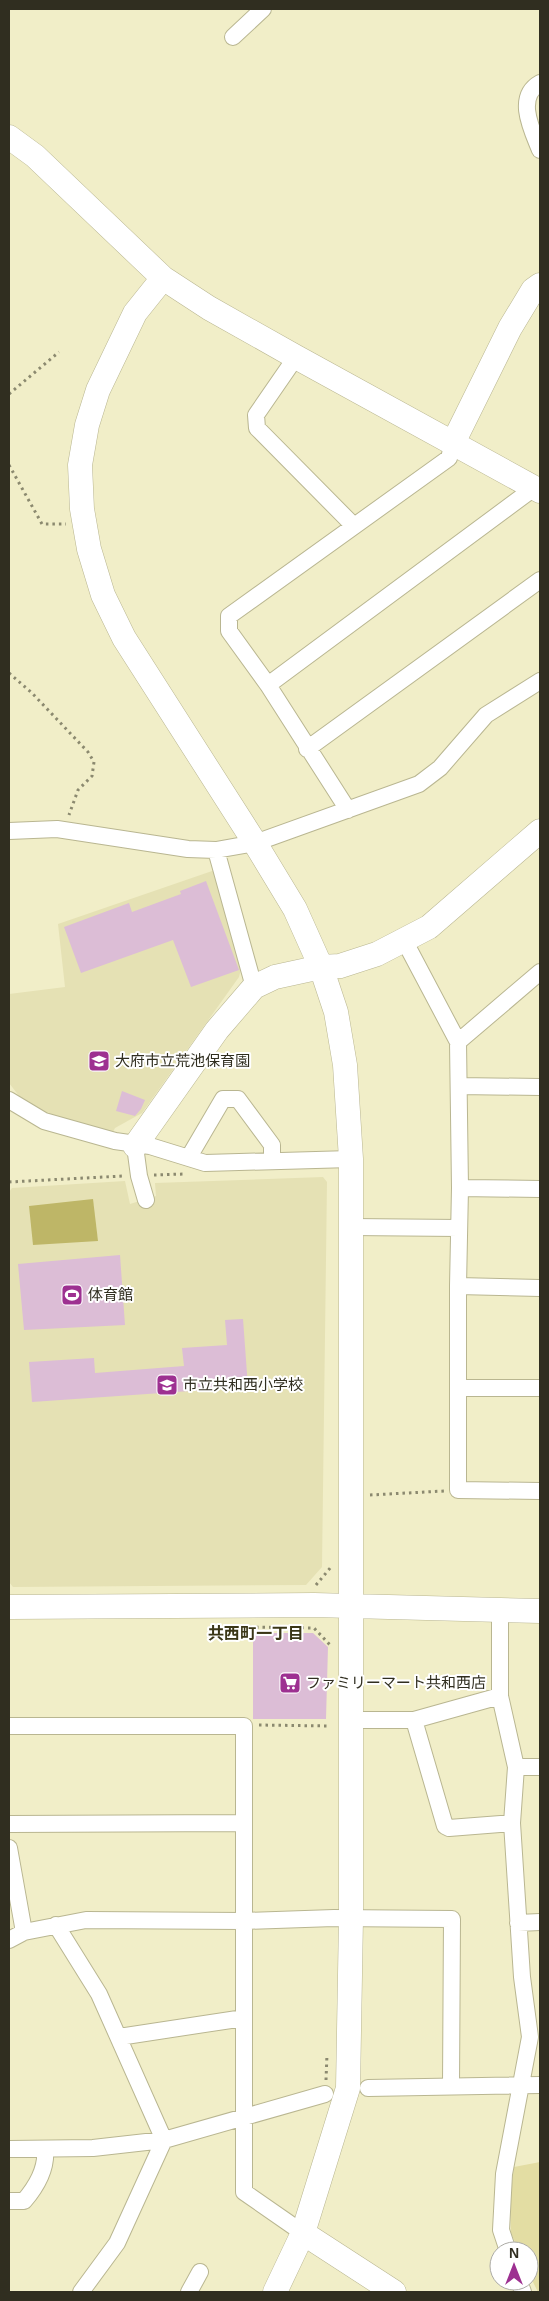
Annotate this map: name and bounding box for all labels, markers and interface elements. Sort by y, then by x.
school or university icon: 大府市立荒池保育園 [87,1049,111,1073]
place label: 大府市立荒池保育園 [115,1052,250,1069]
sports icon: 体育館 [60,1283,84,1307]
place label: 体育館 [88,1286,133,1303]
school or university icon: 市立共和西小学校 [155,1373,179,1397]
place label: 市立共和西小学校 [183,1376,303,1393]
district label: 共西町一丁目 [208,1625,304,1642]
supermarket icon: ファミリーマート共和西店 [278,1671,302,1695]
place label: ファミリーマート共和西店 [306,1674,486,1691]
north arrow [489,2241,539,2291]
text: N [509,2245,519,2261]

